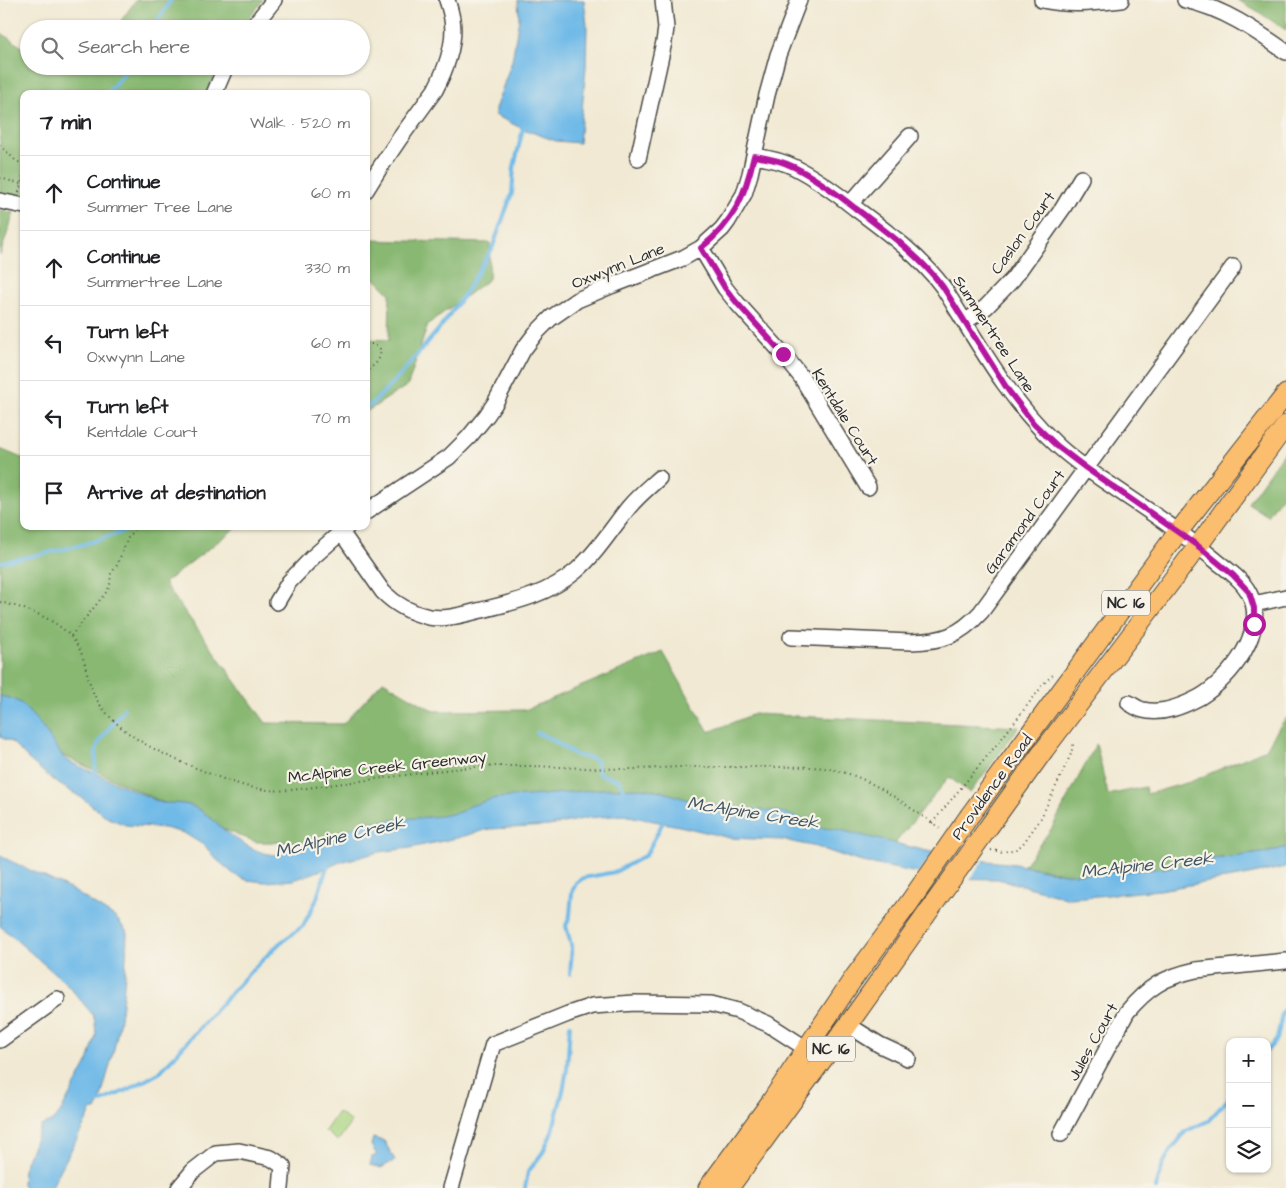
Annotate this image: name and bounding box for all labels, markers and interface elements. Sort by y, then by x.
search box [20,20,370,75]
icon: search [38,34,66,62]
text: Search here [78,34,190,61]
text: 7 min [40,108,91,137]
text: Walk · 520 m [250,112,350,134]
text: Continue [87,169,161,196]
icon: ahead [40,179,68,207]
text: 60 m [311,182,350,204]
street label: Caslon Court [986,187,1061,279]
text: Summer Tree Lane [87,196,233,218]
street label: Oxwynn Lane [568,237,668,296]
text: Continue [87,244,161,271]
icon: ahead [40,254,68,282]
text: 330 m [305,257,350,279]
text: Summertree Lane [87,271,223,293]
street label: Summertree Lane [948,271,1040,397]
text: Turn left [87,319,168,346]
icon: left [40,329,68,357]
text: 60 m [311,332,350,354]
route end [772,343,795,366]
text: Oxwynn Lane [87,346,185,368]
street label: Kentdale Court [806,364,884,470]
text: Turn left [87,394,168,421]
icon: left [40,404,68,432]
text: 70 m [311,407,350,429]
text: Kentdale Court [87,421,197,443]
street label: Garamond Court [980,465,1071,579]
icon: arrive [40,479,68,507]
text: Arrive at destination [87,480,266,507]
road number: NC 16 [1102,590,1150,616]
route start [1243,613,1266,636]
street label: Providence Road [946,730,1038,844]
street label: McAlpine Creek Greenway [287,746,488,789]
water label: McAlpine Creek [686,790,821,836]
water label: McAlpine Creek [273,810,408,864]
water label: McAlpine Creek [1080,846,1215,884]
street label: Jules Court [1063,999,1124,1085]
road number: NC 16 [807,1036,855,1062]
map controls [1226,1038,1271,1173]
button: + [1226,1038,1271,1083]
button: − [1226,1083,1271,1128]
button: layers [1226,1128,1271,1173]

